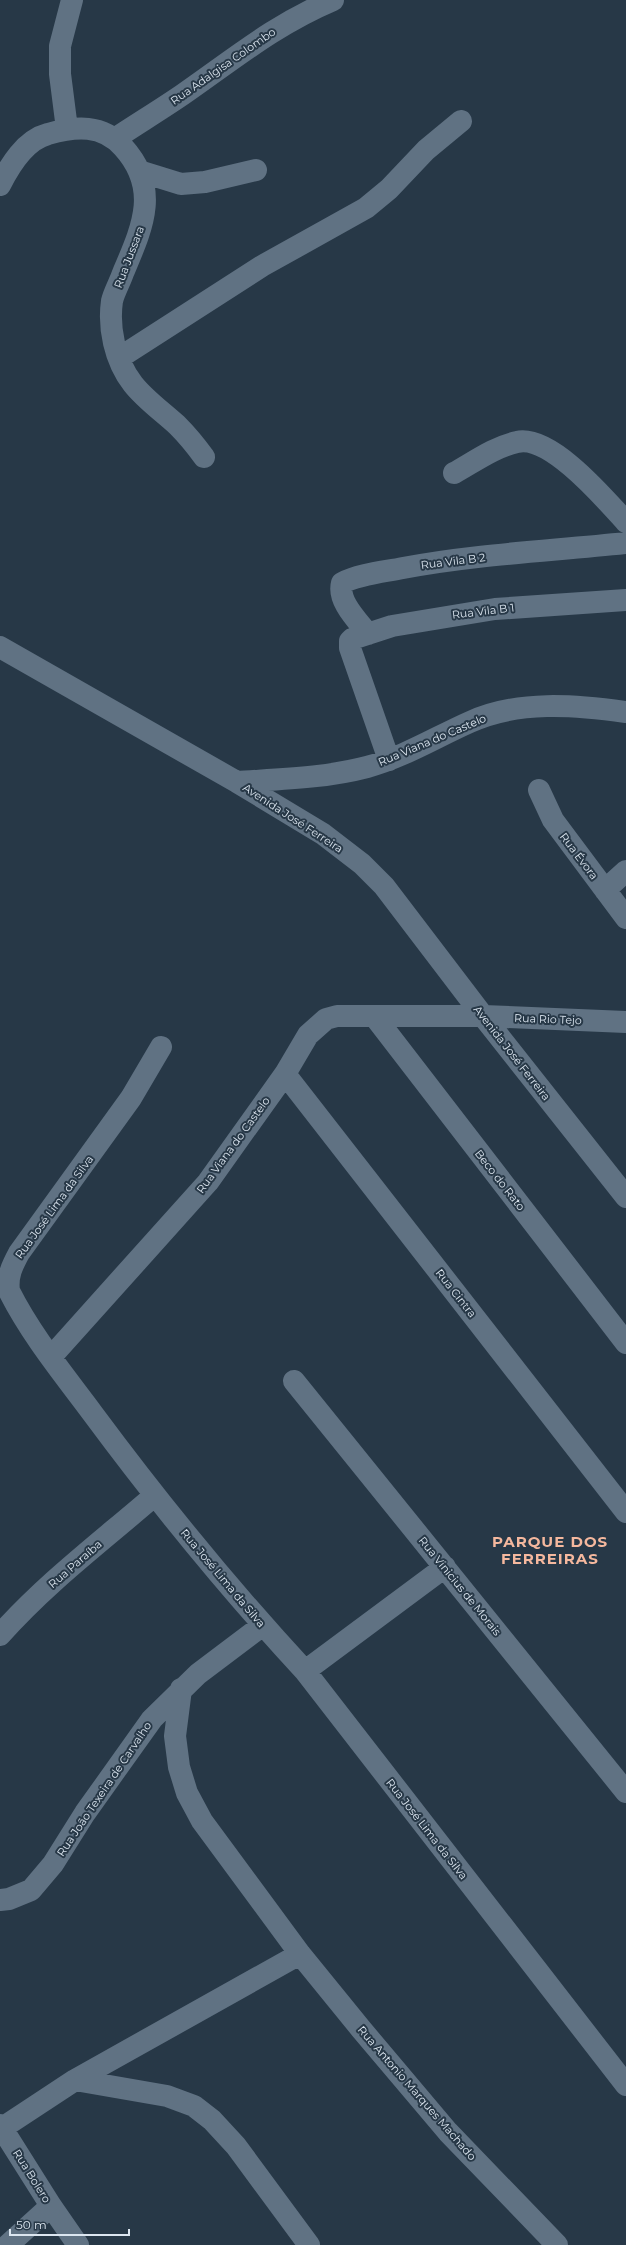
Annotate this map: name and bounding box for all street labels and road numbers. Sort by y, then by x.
street label: Rua Adalgisa Colombo [168,24,278,108]
street label: Rua Jussara [111,224,147,290]
street label: Rua Vila B 2 [420,550,486,572]
street label: Rua Vila B 1 [451,600,515,622]
street label: Rua Viana do Castelo [376,711,488,769]
street label: Avenida José Ferreira [240,780,346,856]
street label: Rua Évora [557,830,601,882]
street label: Avenida José Ferreira [471,1003,553,1103]
street label: Rua Rio Tejo [514,1011,582,1027]
street label: Rua Viana do Castelo [193,1094,273,1196]
street label: Beco do Rato [472,1147,528,1213]
street label: Rua José Lima da Silva [12,1153,96,1261]
street label: Rua Cintra [433,1266,479,1320]
street label: Rua José Lima da Silva [178,1526,268,1630]
street label: Rua Vinicius de Morais [416,1534,505,1639]
street label: Rua Paraíba [45,1537,105,1591]
street label: Rua João Texeira de Carvalho [54,1719,154,1859]
street label: Rua José Lima da Silva [383,1776,471,1882]
street label: Rua Antonio Marques Machado [355,2023,479,2163]
street label: Rua Bolero [10,2147,54,2206]

